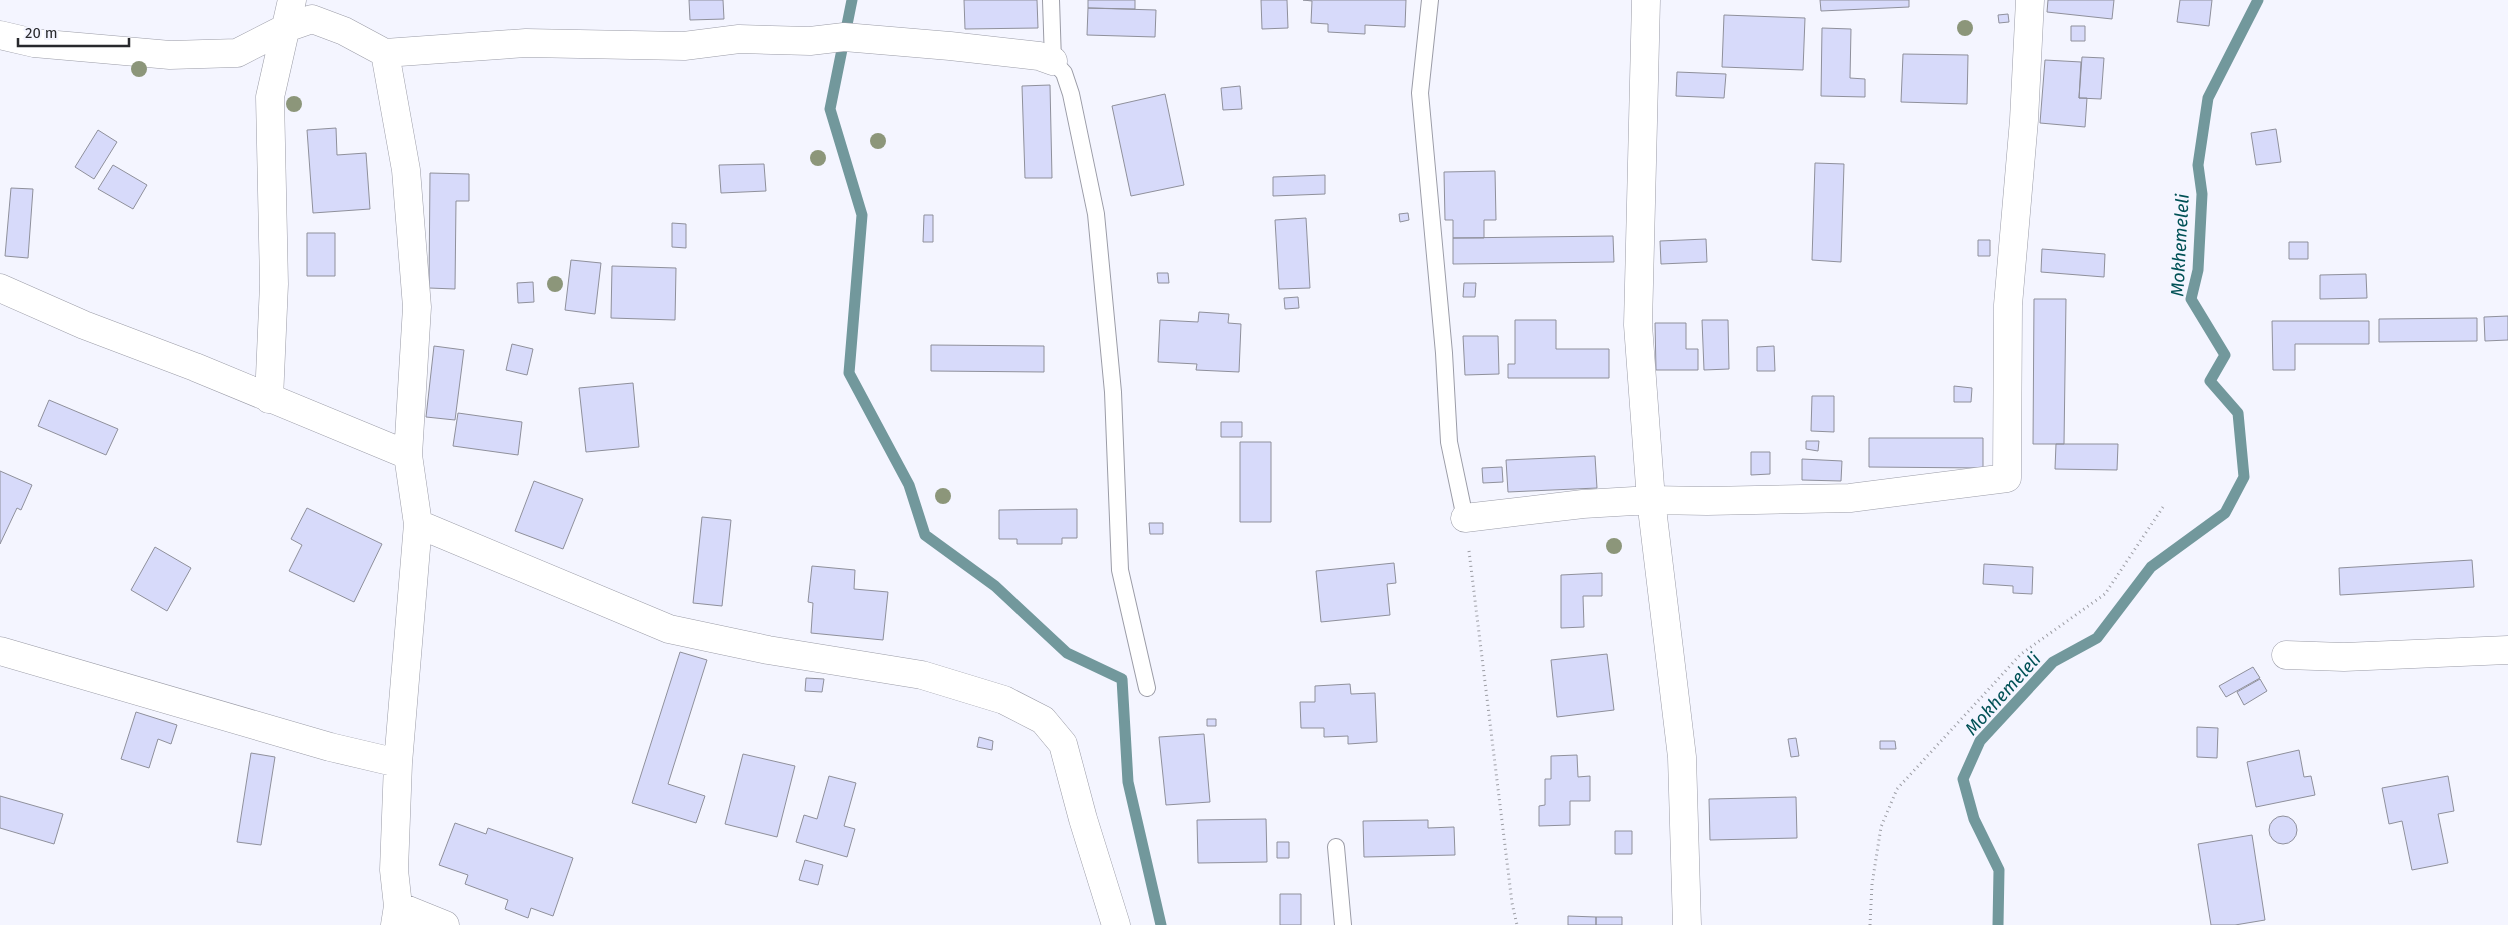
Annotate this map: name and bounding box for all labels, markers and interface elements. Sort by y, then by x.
scale bar [18,15,129,47]
text: 20 m [25,24,58,42]
water label: Mokhemeleli [2166,193,2194,297]
water label: Mokhemeleli [1960,648,2046,740]

